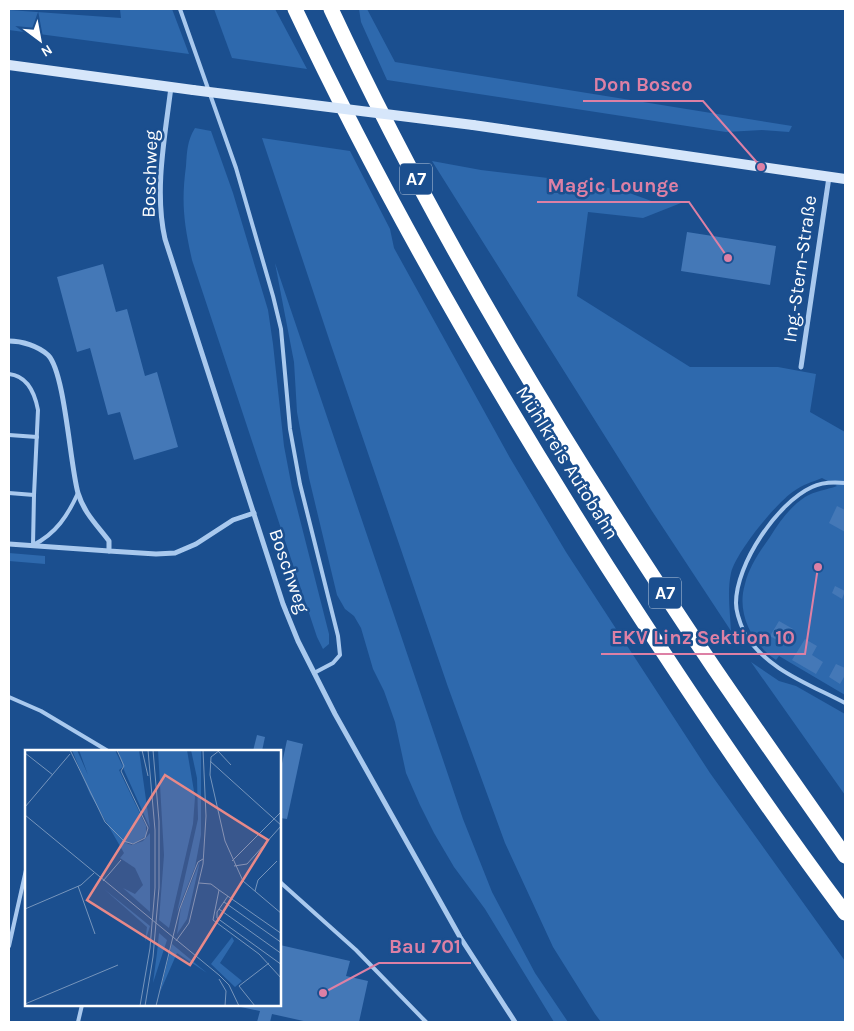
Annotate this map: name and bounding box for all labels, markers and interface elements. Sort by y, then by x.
north arrow [15,15,65,65]
text: N [38,41,55,60]
callout: Don Bosco [583,66,703,101]
text: Don Bosco [593,73,693,96]
street label: Boschweg [137,130,163,218]
road number: A7 [400,163,432,194]
callout: Magic Lounge [537,167,689,202]
text: Magic Lounge [547,174,679,197]
street label: Ing.-Stern-Straße [779,194,821,344]
street label: Mühlkreis Autobahn [511,382,623,544]
street label: Boschweg [264,526,314,616]
road number: A7 [649,578,681,608]
callout: EKV Linz Sektion 10 [601,619,805,654]
text: EKV Linz Sektion 10 [611,626,795,649]
inset map [25,750,281,1006]
callout: Bau 701 [379,928,471,963]
text: Bau 701 [389,935,461,958]

